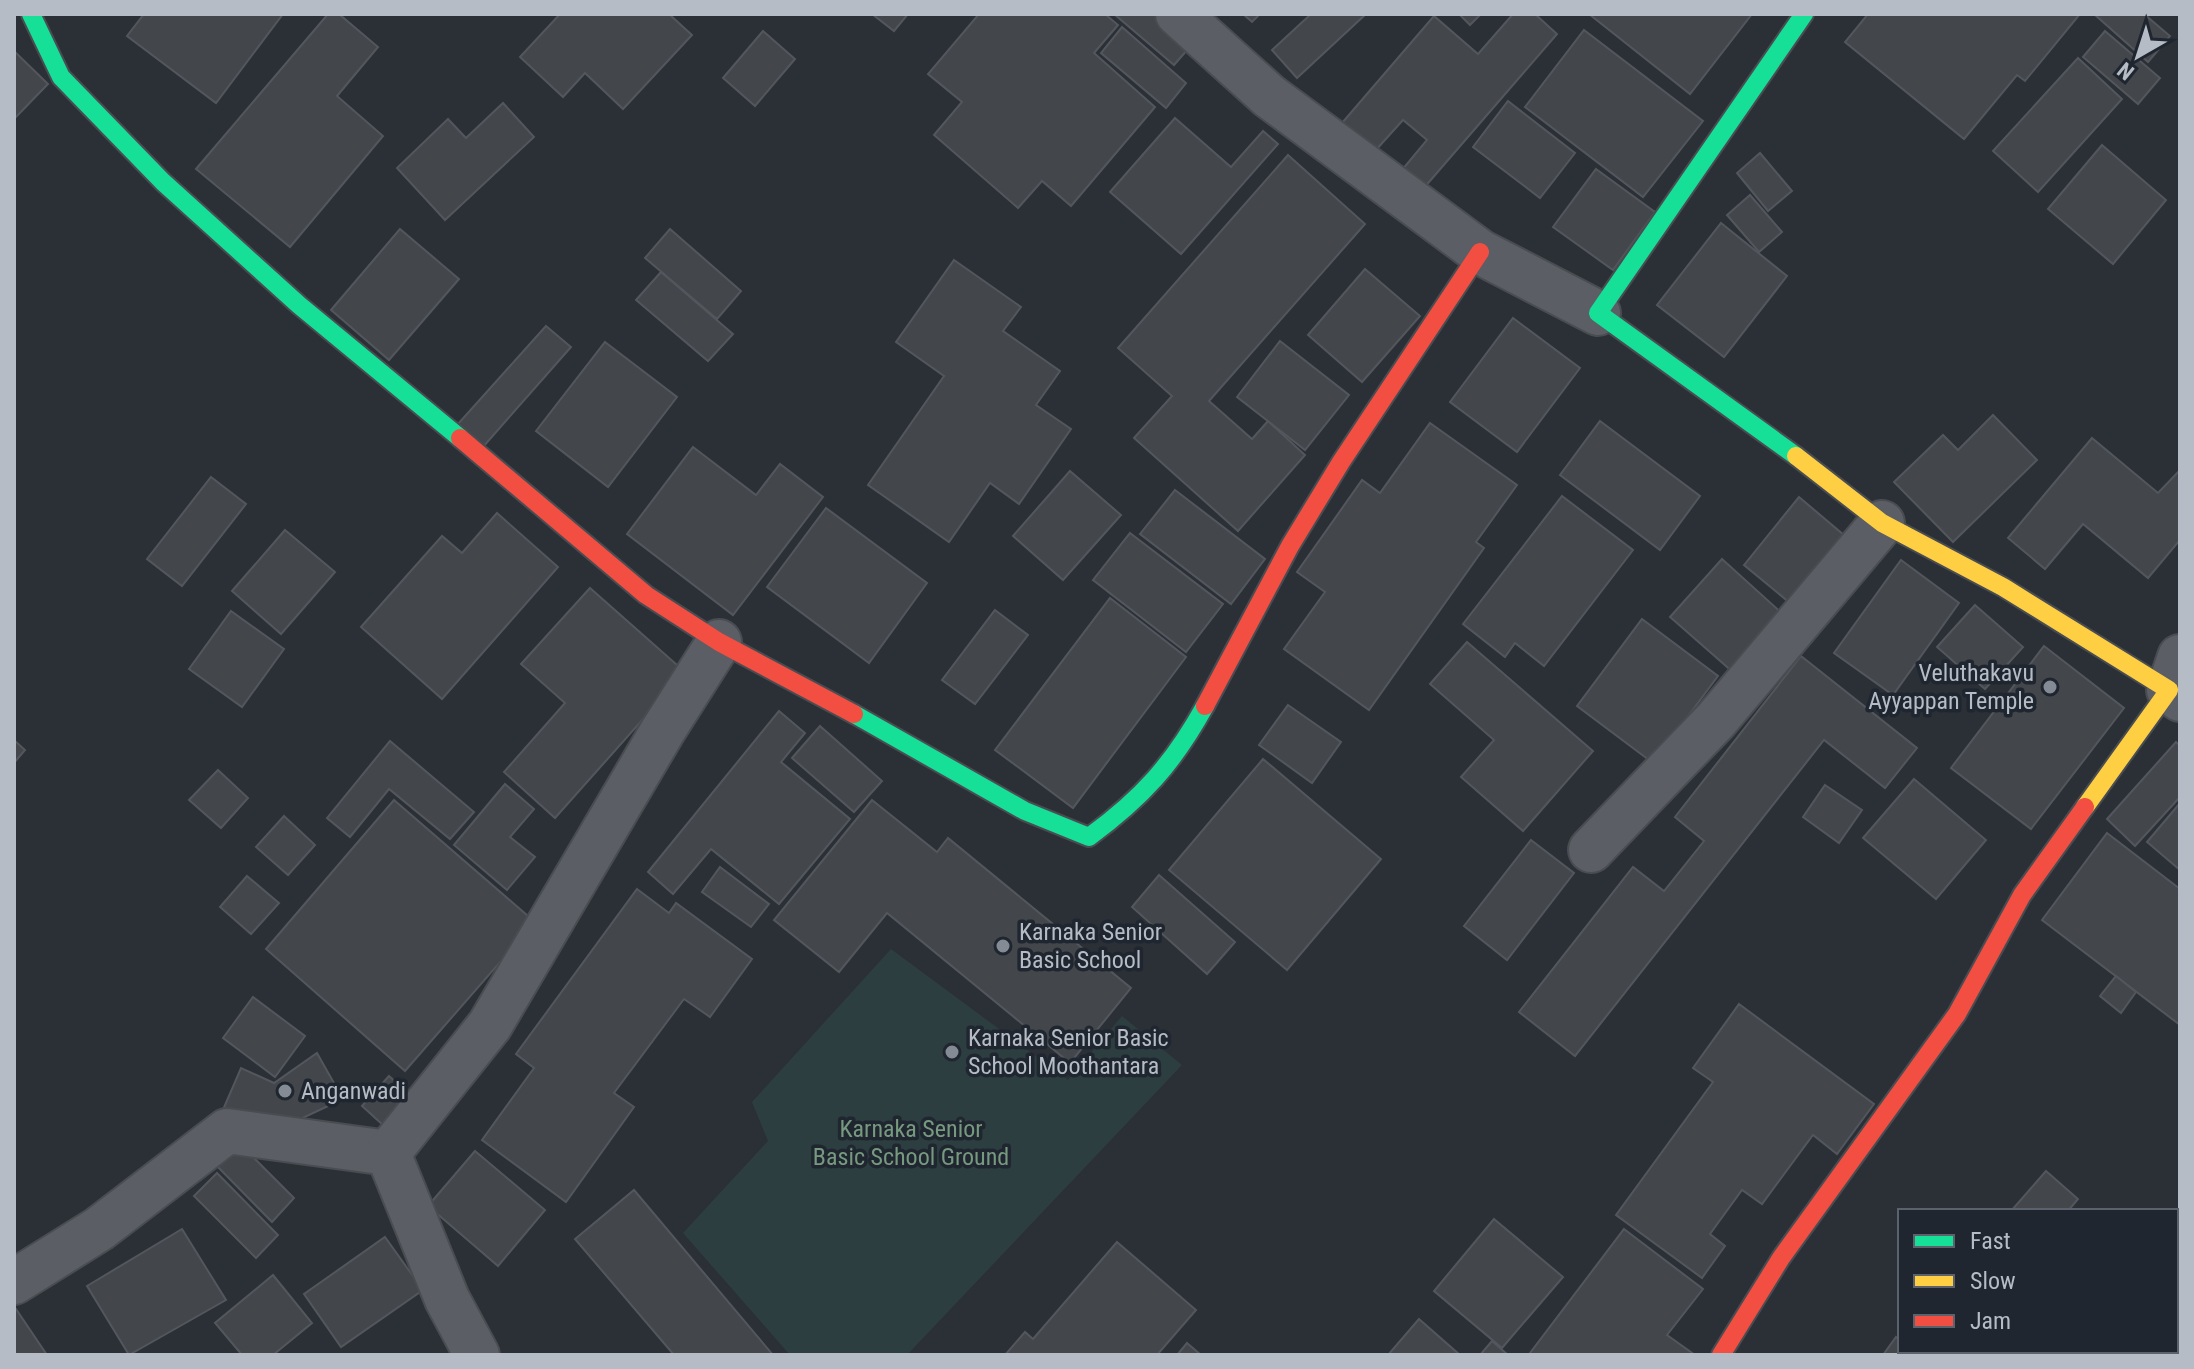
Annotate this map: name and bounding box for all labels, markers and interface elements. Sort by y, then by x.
north arrow [2098,16,2178,96]
text: N [2113,57,2139,85]
place label: Veluthakavu Ayyappan Temple [1868,659,2034,715]
marker: Veluthakavu Ayyappan Temple [2041,678,2059,696]
place label: Karnaka Senior Basic School [1019,918,1162,974]
marker: Karnaka Senior Basic School [994,937,1012,955]
place label: Karnaka Senior Basic School Moothantara [968,1024,1169,1080]
marker: Karnaka Senior Basic School Moothantara [943,1043,961,1061]
place label: Anganwadi [301,1077,406,1105]
marker: Anganwadi [276,1082,294,1100]
park label: Karnaka Senior Basic School Ground [813,1115,1009,1171]
legend [1898,1209,2178,1353]
text: Fast [1970,1227,2011,1255]
text: Slow [1970,1267,2016,1295]
text: Jam [1970,1307,2011,1335]

